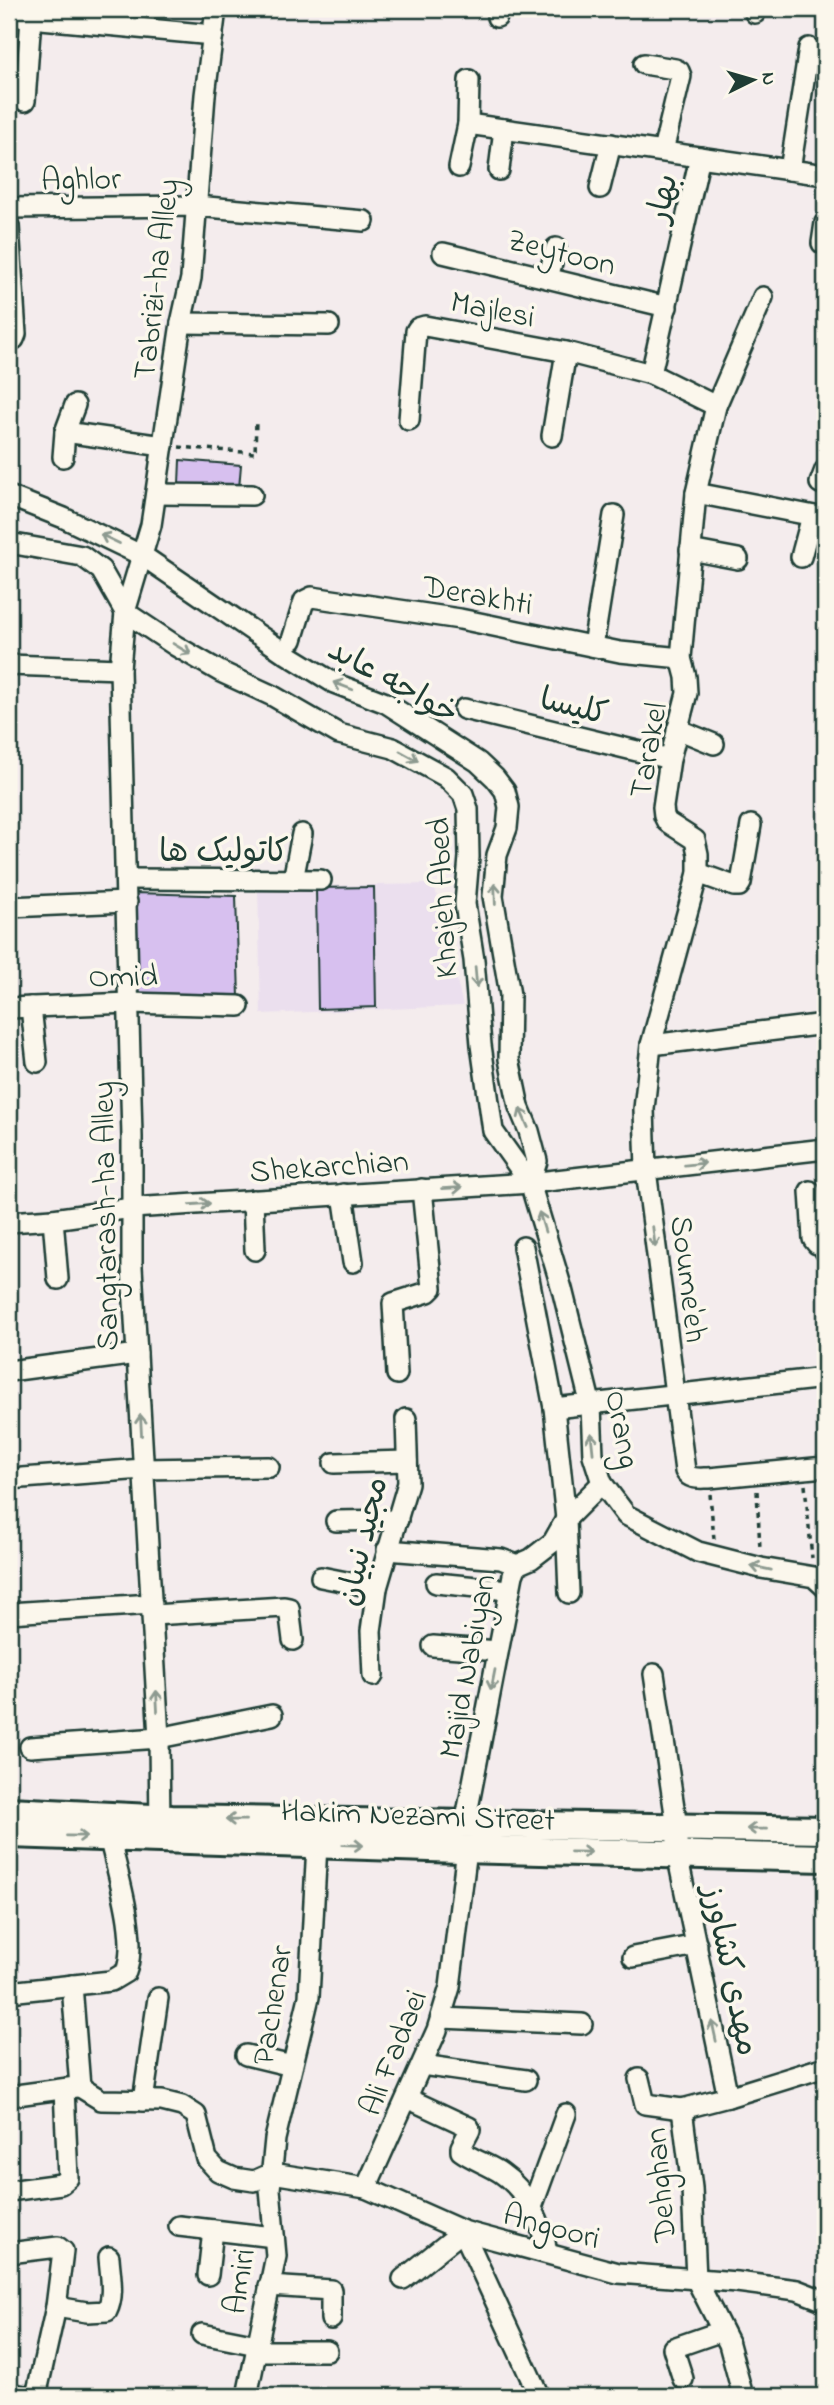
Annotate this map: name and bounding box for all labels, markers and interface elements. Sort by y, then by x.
north arrow [718,46,788,116]
text: N [753,71,781,86]
street label: Aghlor [41,157,122,206]
street label: بهار [636,170,692,230]
street label: Tabrizi-ha Alley [123,176,194,383]
street label: Zeytoon [502,218,620,291]
street label: Majlesi [446,280,538,343]
one-way arrow [100,531,121,545]
street label: Derakhti [418,565,536,630]
street label: خواجه عابد [318,628,466,738]
one-way arrow [172,642,192,656]
street label: کلیسا [534,677,612,740]
one-way arrow [333,679,355,691]
street label: Tarakel [619,699,682,802]
one-way arrow [398,750,418,764]
street label: Khajeh Abed [417,816,472,979]
street label: کاتولیک ها [159,830,289,877]
one-way arrow [488,883,501,906]
street label: Omid [88,954,158,1003]
one-way arrow [470,966,483,988]
street label: Sangtarash-ha Alley [82,1081,133,1351]
one-way arrow [517,1108,530,1130]
street label: Shekarchian [248,1139,410,1197]
one-way arrow [683,1157,706,1170]
one-way arrow [440,1181,463,1194]
one-way arrow [189,1197,212,1210]
one-way arrow [534,1212,547,1234]
street label: Soume'eh [655,1213,718,1346]
one-way arrow [648,1225,661,1248]
street label: Orang [590,1387,651,1473]
one-way arrow [134,1414,147,1437]
one-way arrow [585,1432,598,1455]
street label: مجید نبیان [327,1473,402,1611]
one-way arrow [750,1560,773,1574]
street label: Majid Nabiyan [429,1570,510,1763]
one-way arrow [486,1668,499,1691]
one-way arrow [151,1690,164,1713]
street label: Hakim Nezami Street [280,1789,556,1846]
one-way arrow [224,1813,247,1827]
one-way arrow [746,1822,769,1836]
one-way arrow [65,1829,88,1842]
one-way arrow [342,1839,365,1852]
one-way arrow [569,1845,592,1859]
street label: مهدی کشاورز [687,1878,770,2060]
street label: Pachenar [242,1942,307,2069]
street label: Ali Fadaei [349,1983,442,2123]
one-way arrow [707,2020,721,2043]
street label: Dehghan [634,2126,691,2245]
street label: Angoori [497,2193,605,2264]
street label: Amiri [213,2245,270,2318]

